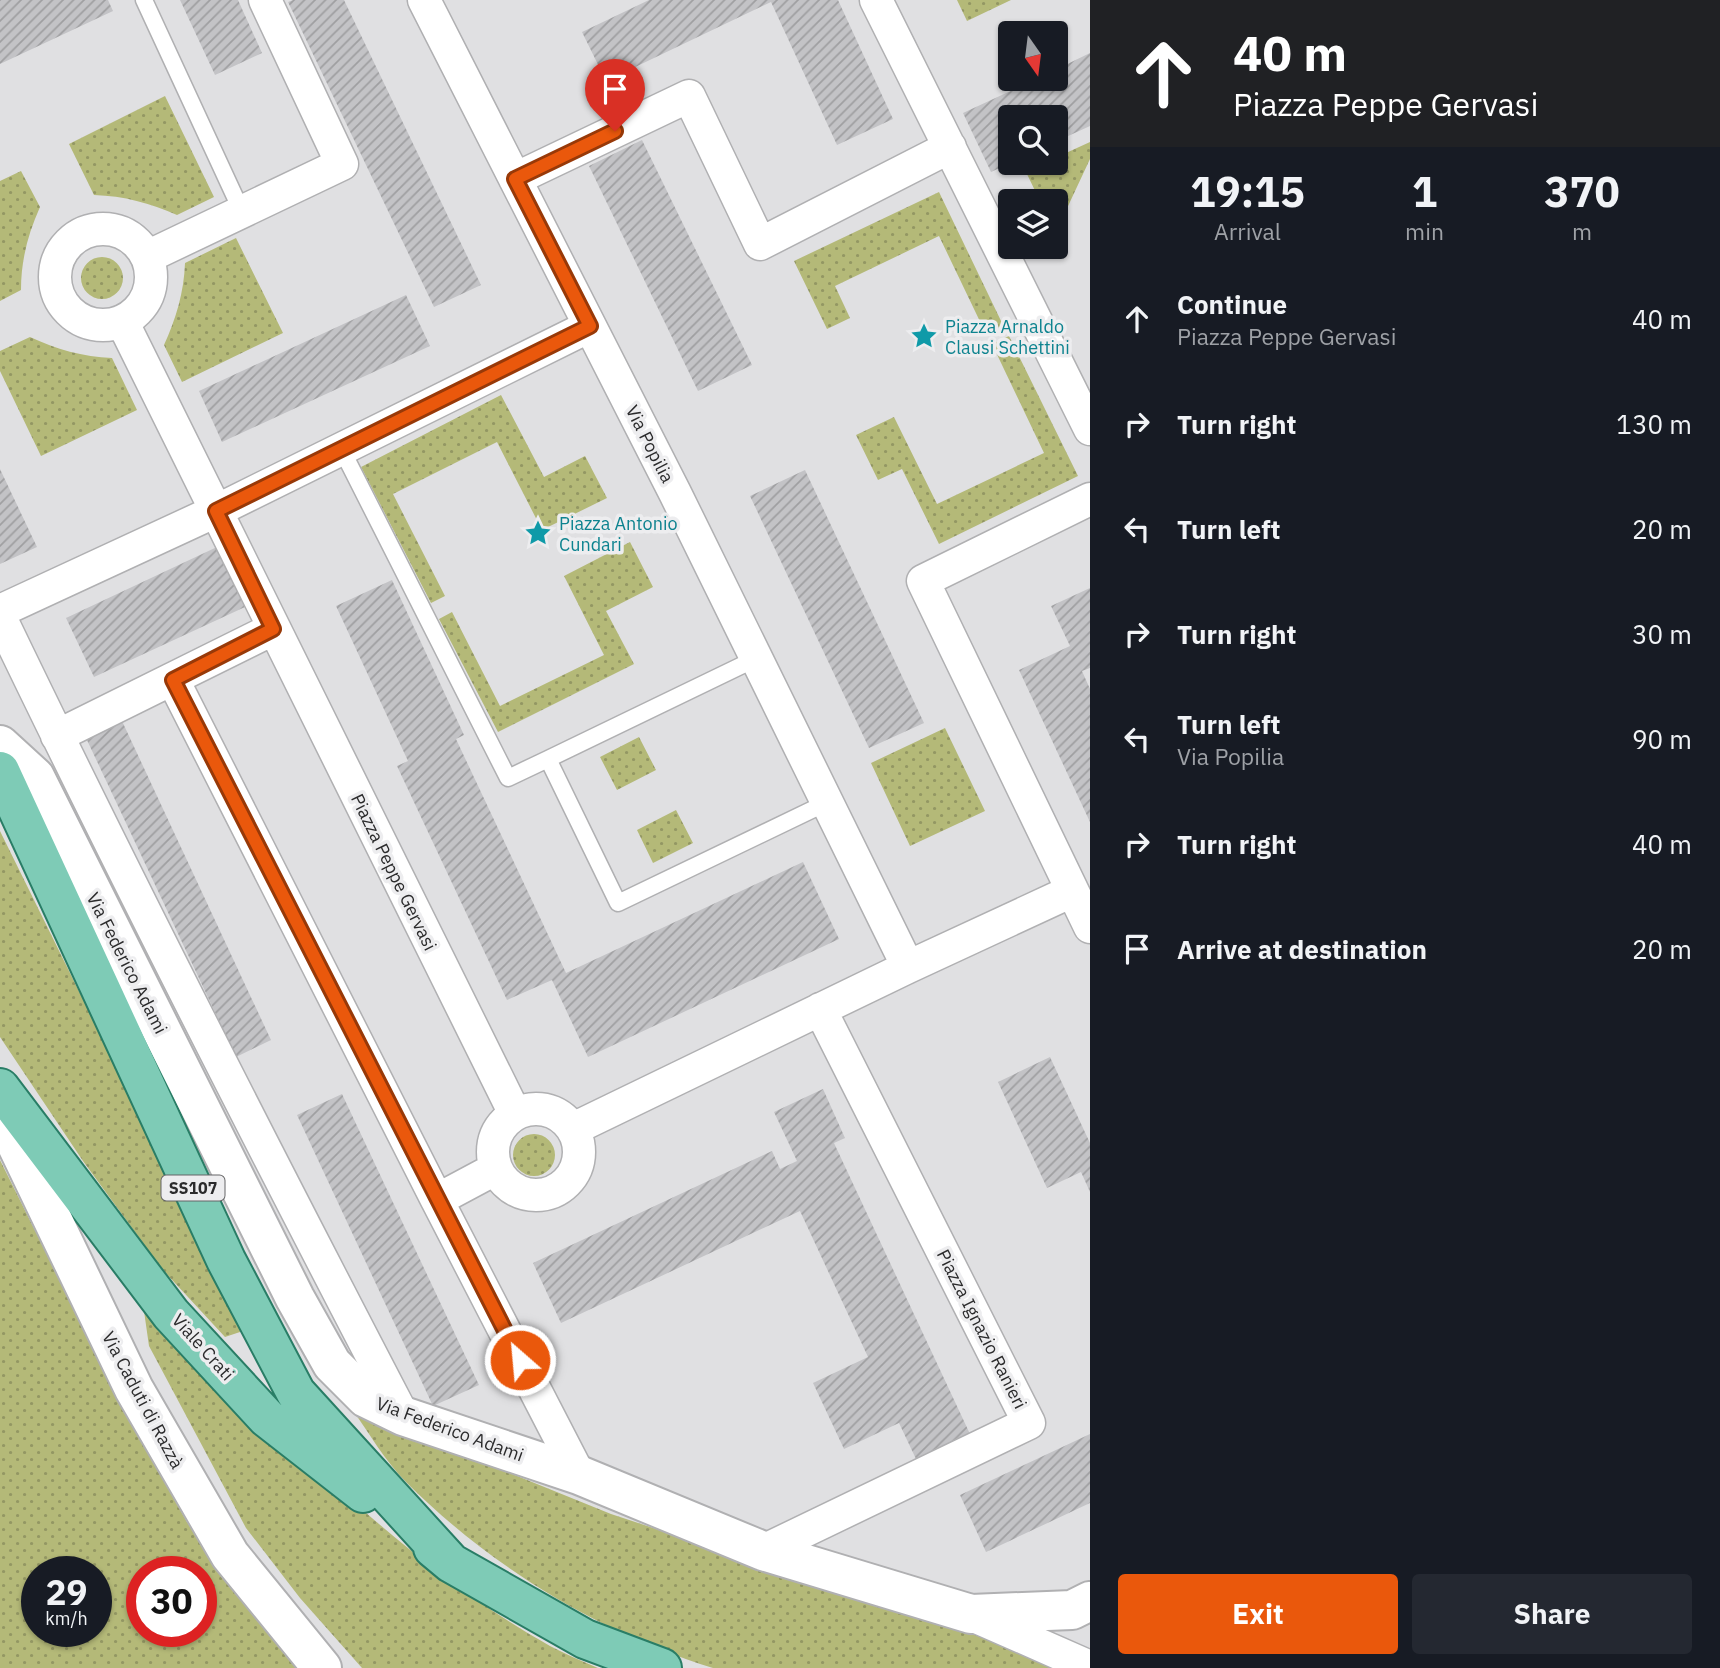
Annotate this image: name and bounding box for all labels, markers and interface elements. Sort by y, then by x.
north arrow [998,21,1068,91]
map controls [998,21,1068,259]
text: 40 m [1233,21,1347,84]
icon: ahead [1118,28,1209,119]
pin [585,59,645,131]
icon: arrive [596,70,634,108]
text: Piazza Peppe Gervasi [1233,83,1538,125]
button: search [998,105,1068,175]
text: 19:15 [1190,164,1305,219]
text: 1 [1412,164,1437,219]
text: 370 [1544,164,1620,219]
button: layers [998,189,1068,259]
text: Arrival [1214,216,1281,246]
text: min [1405,216,1444,246]
text: m [1572,216,1592,246]
text: Continue [1177,287,1287,321]
icon: ahead [1118,300,1156,338]
text: 40 m [1632,302,1692,336]
place label: Piazza Arnaldo Clausi Schettini [945,315,1070,359]
place icon: Piazza Arnaldo Clausi Schettini [909,321,939,351]
text: Piazza Peppe Gervasi [1177,321,1397,351]
street label: Via Popilia [621,401,679,487]
icon: right [1118,405,1156,443]
text: Turn right [1177,407,1296,441]
text: 130 m [1616,407,1692,441]
icon: left [1118,510,1156,548]
place label: Piazza Antonio Cundari [559,512,677,556]
text: Turn left [1177,512,1280,546]
text: 20 m [1632,512,1692,546]
place icon: Piazza Antonio Cundari [523,518,553,548]
icon: right [1118,615,1156,653]
text: Turn right [1177,617,1296,651]
text: 30 m [1632,617,1692,651]
text: Turn left [1177,707,1280,741]
icon: left [1118,720,1156,758]
text: 90 m [1632,722,1692,756]
text: Via Popilia [1177,741,1284,771]
street label: Piazza Peppe Gervasi [346,790,442,954]
icon: right [1118,825,1156,863]
text: Turn right [1177,827,1296,861]
text: 40 m [1632,827,1692,861]
street label: Via Federico Adami [81,889,173,1037]
icon: arrive [1118,930,1156,968]
text: Arrive at destination [1177,932,1427,966]
text: 20 m [1632,932,1692,966]
road number: SS107 [162,1176,224,1200]
street label: Piazza Ignazio Ranieri [932,1245,1032,1413]
street label: Viale Crati [167,1309,239,1385]
position arrow [483,1323,557,1397]
street label: Via Caduti di Razzà [97,1327,189,1473]
street label: Via Federico Adami [373,1392,527,1466]
speed limit sign: 30 [126,1556,217,1647]
text: 29 [45,1569,88,1615]
button: Exit [1118,1574,1398,1654]
button: Share [1412,1574,1692,1654]
text: km/h [45,1607,88,1630]

